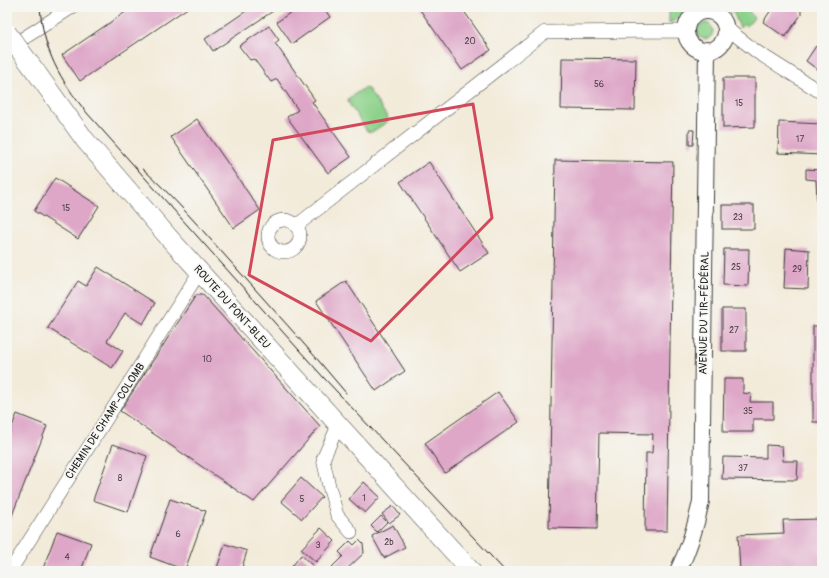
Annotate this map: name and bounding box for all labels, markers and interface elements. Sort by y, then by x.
house number: 20 [464,36,476,47]
house number: 56 [594,79,604,90]
house number: 15 [735,98,743,109]
house number: 17 [796,134,804,145]
house number: 15 [62,203,70,214]
house number: 23 [733,212,743,223]
street label: AVENUE DU TIR-FÉDÉRAL [696,251,712,375]
street label: ROUTE DU PONT-BLEU [191,262,273,352]
house number: 25 [731,262,741,273]
house number: 29 [792,264,802,275]
house number: 27 [729,325,739,336]
house number: 10 [202,354,212,365]
street label: CHEMIN DE CHAMP-COLOMB [63,361,147,481]
house number: 35 [743,406,753,417]
house number: 37 [738,463,748,474]
house number: 8 [118,473,123,484]
house number: 1 [362,493,366,504]
house number: 5 [300,494,305,505]
house number: 6 [175,529,181,540]
house number: 2b [384,537,394,548]
house number: 3 [315,540,321,551]
house number: 4 [64,552,70,563]

